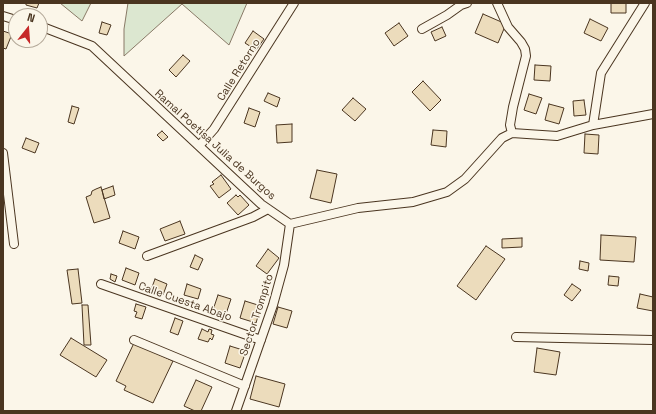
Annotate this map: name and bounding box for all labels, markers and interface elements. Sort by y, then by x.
north arrow [8,8,48,48]
text: N [26,10,37,25]
street label: Calle Retorno [215,37,263,103]
street label: Ramal Poetisa Julia de Burgos [152,87,278,203]
street label: Sector Trompito [238,272,276,358]
street label: Calle Cuesta Abajo [136,280,234,324]

